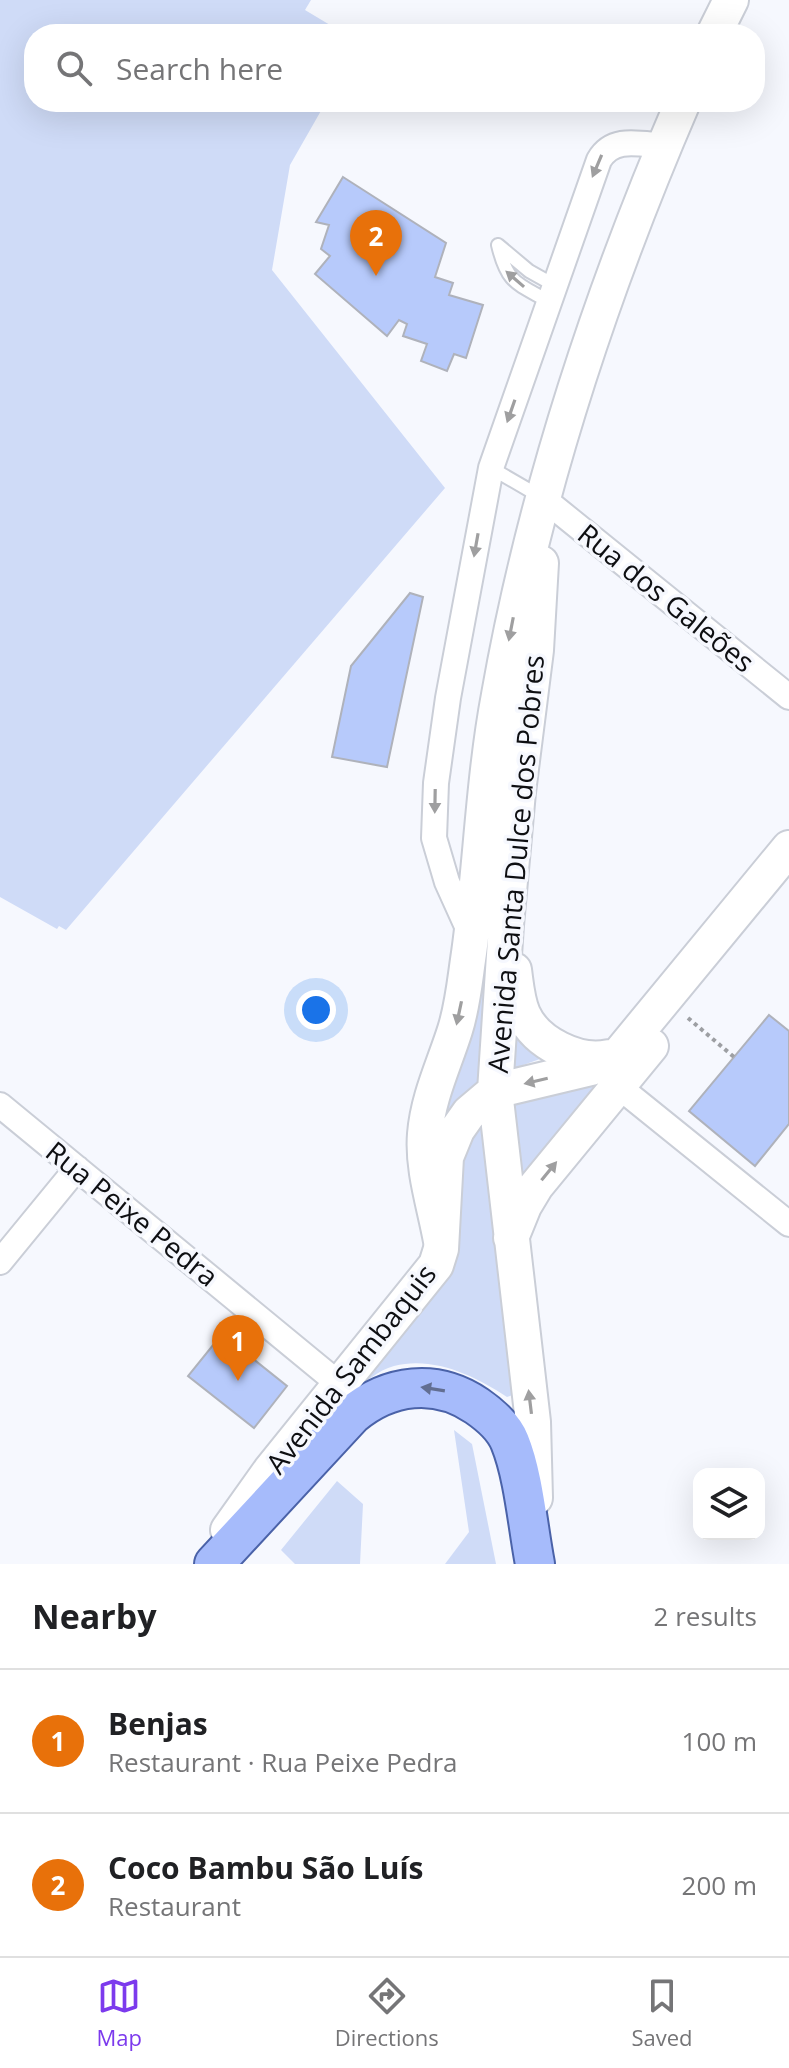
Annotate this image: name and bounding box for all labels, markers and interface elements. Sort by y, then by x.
search box [24,24,765,112]
icon: search [52,46,96,90]
text: Search here [116,48,283,89]
one-way arrow [591,154,604,177]
pin: 2 [350,210,402,276]
one-way arrow [506,271,526,288]
one-way arrow [504,399,516,423]
street label: Rua dos Galeões [571,514,763,680]
one-way arrow [469,533,481,558]
one-way arrow [505,616,517,641]
street label: Avenida Santa Dulce dos Pobres [478,653,552,1074]
one-way arrow [429,789,442,814]
your location [296,990,336,1030]
one-way arrow [452,1000,465,1025]
one-way arrow [523,1075,548,1088]
street label: Rua Peixe Pedra [39,1132,227,1294]
one-way arrow [540,1161,557,1181]
street label: Avenida Sambaquis [256,1256,444,1481]
pin: 1 [212,1315,264,1381]
one-way arrow [421,1383,446,1395]
one-way arrow [524,1389,537,1414]
map controls [693,1468,765,1540]
button: layers [693,1468,765,1540]
text: Nearby [32,1593,157,1639]
text: 2 results [654,1598,757,1634]
text: Benjas [108,1703,208,1744]
text: 1 [51,1723,65,1759]
text: 100 m [682,1723,757,1759]
text: Restaurant · Rua Peixe Pedra [108,1744,458,1780]
text: Coco Bambu São Luís [108,1847,423,1888]
text: 2 [51,1867,65,1903]
text: 200 m [682,1867,757,1903]
text: Restaurant [108,1888,241,1924]
tab: Map [96,1974,142,2052]
tab: Directions [335,1974,439,2052]
tab: Saved [631,1974,693,2052]

